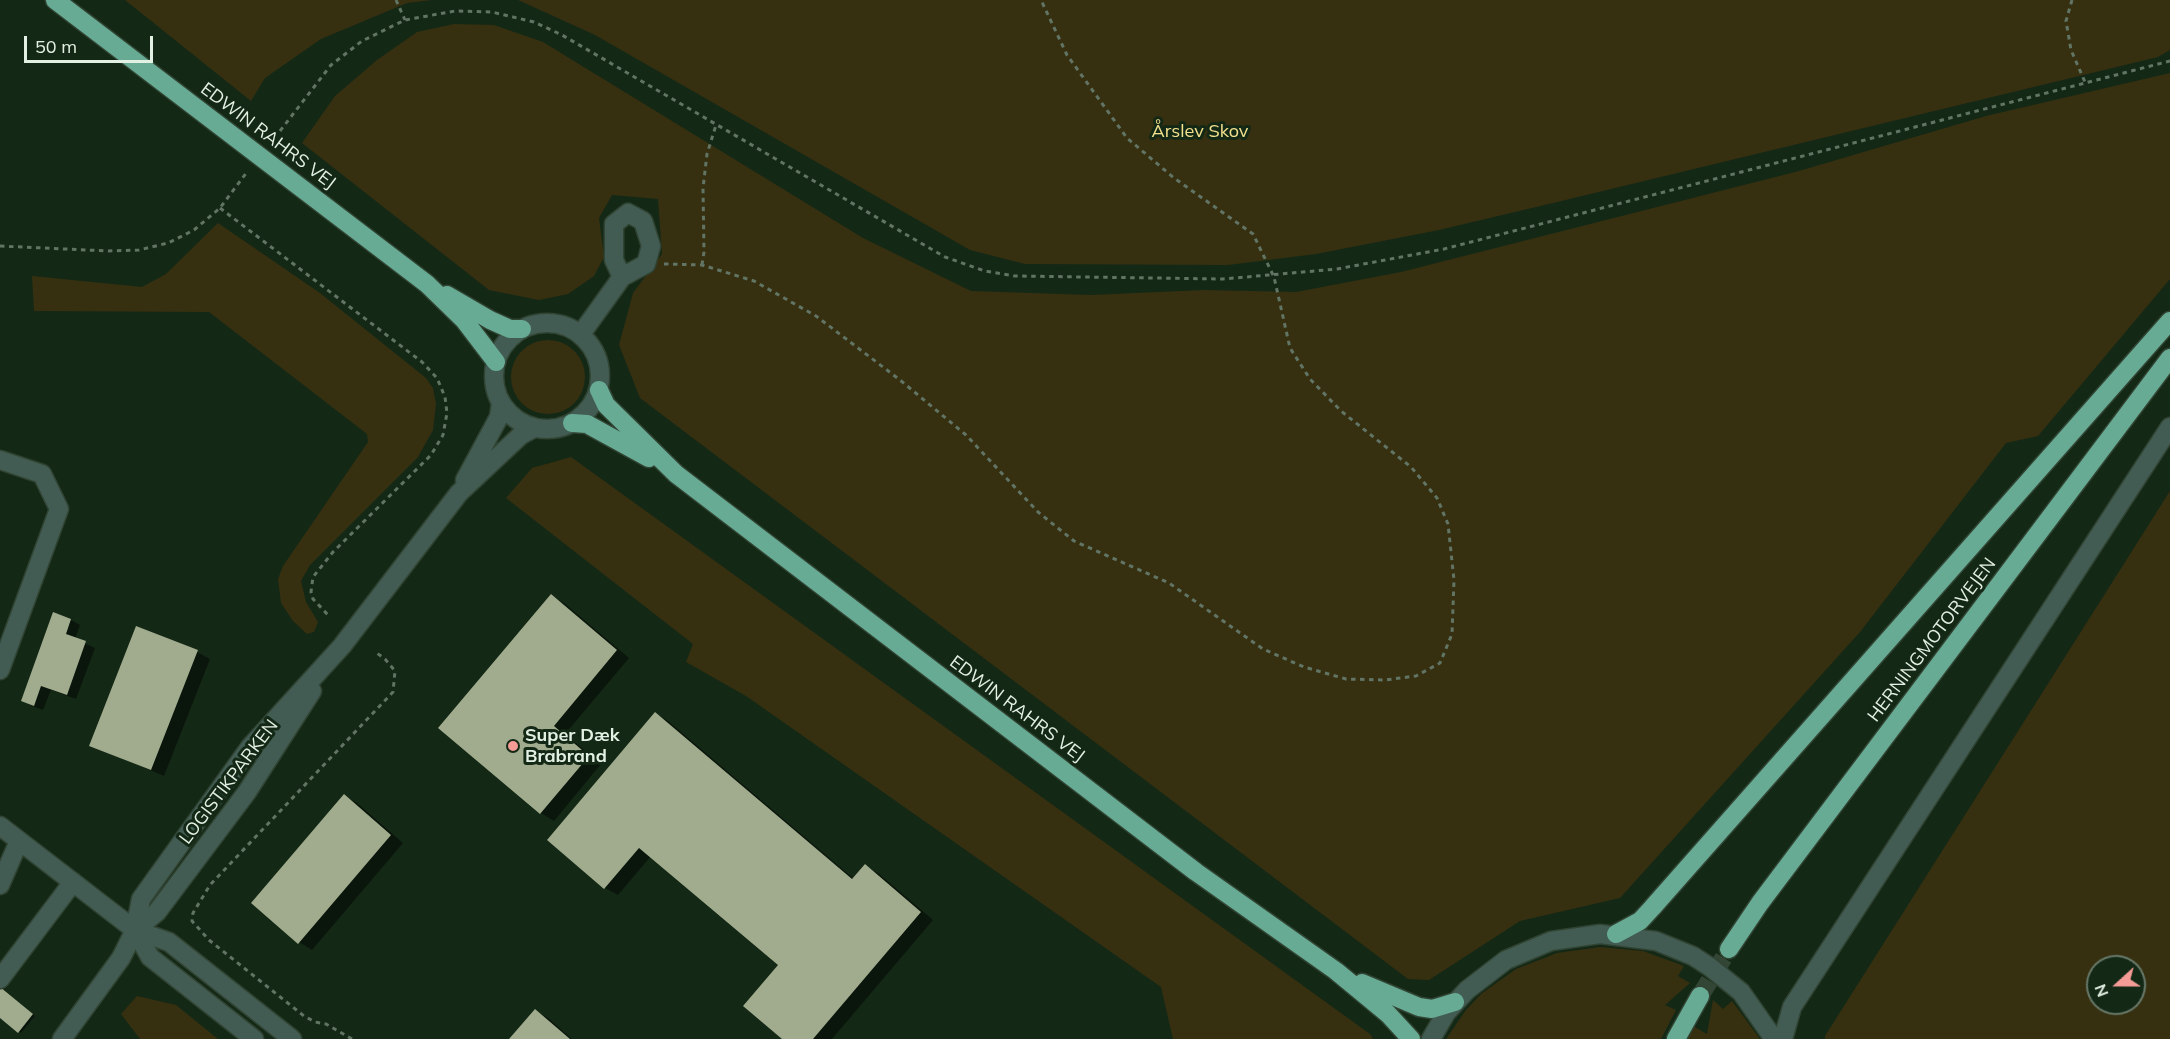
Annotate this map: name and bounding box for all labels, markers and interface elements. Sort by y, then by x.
scale bar [27,24,156,62]
text: 50 m [35,35,77,58]
street label: EDWIN RAHRS VEJ [196,78,340,194]
park label: Årslev Skov [1152,121,1248,143]
street label: HERNINGMOTORVEJEN [1863,554,2001,726]
street label: EDWIN RAHRS VEJ [945,651,1089,767]
street label: LOGISTIKPARKEN [175,715,283,849]
place label: Super Dæk Brabrand [525,725,620,768]
marker: Super Dæk Brabrand [506,739,520,753]
north arrow [2086,955,2146,1015]
text: N [2090,982,2113,1000]

